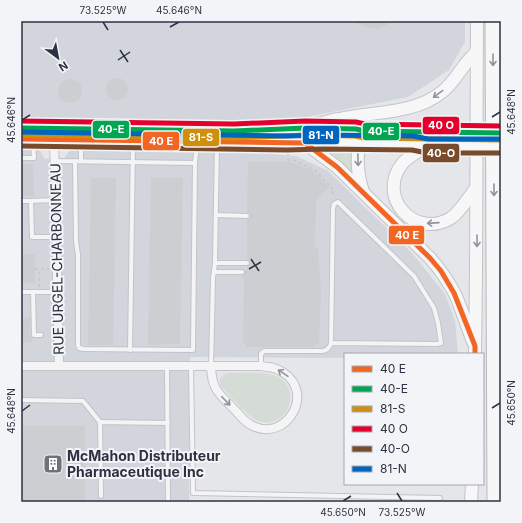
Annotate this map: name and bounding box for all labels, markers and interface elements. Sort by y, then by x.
text: 73.525°W [80,4,127,16]
text: 45.646°N [156,4,202,16]
north arrow [38,38,78,78]
one-way arrow [489,53,497,66]
text: N [56,58,71,75]
text: 45.648°N [505,89,517,135]
one-way arrow [433,90,444,98]
text: 45.646°N [5,97,17,143]
line badge: 40 O [422,116,460,135]
text: 40 O [428,118,454,132]
line badge: 40-E [92,120,130,139]
text: 40-E [98,122,125,136]
line badge: 40-E [362,122,400,141]
text: 40-E [368,124,395,138]
line badge: 81-N [302,125,340,145]
line badge: 81-S [182,128,220,147]
text: 81-N [308,128,334,142]
text: 81-S [189,130,213,144]
line badge: 40 E [142,131,180,151]
text: 40 E [149,134,173,148]
line badge: 40-O [422,143,460,163]
text: 40-O [427,146,455,160]
one-way arrow [354,153,361,166]
street label: RUE URGEL-CHARBONNEAU [46,163,67,355]
one-way arrow [490,183,498,196]
one-way arrow [427,220,440,227]
line badge: 40 E [388,225,425,245]
text: 40 E [395,228,419,242]
one-way arrow [473,234,481,247]
legend [344,353,484,485]
text: 40 E [380,361,406,376]
one-way arrow [278,369,289,377]
text: 45.650°N [505,380,517,426]
text: 40-E [380,381,408,396]
text: 45.648°N [5,388,17,434]
one-way arrow [221,396,231,406]
text: 81-S [380,401,406,416]
text: 40 O [380,421,408,436]
text: 40-O [380,441,410,456]
place label: McMahon Distributeur Pharmaceutique Inc [67,447,221,480]
building icon: McMahon Distributeur Pharmaceutique Inc [42,453,64,475]
text: 81-N [380,461,407,476]
text: 45.650°N [320,506,366,518]
text: 73.525°W [379,506,426,518]

